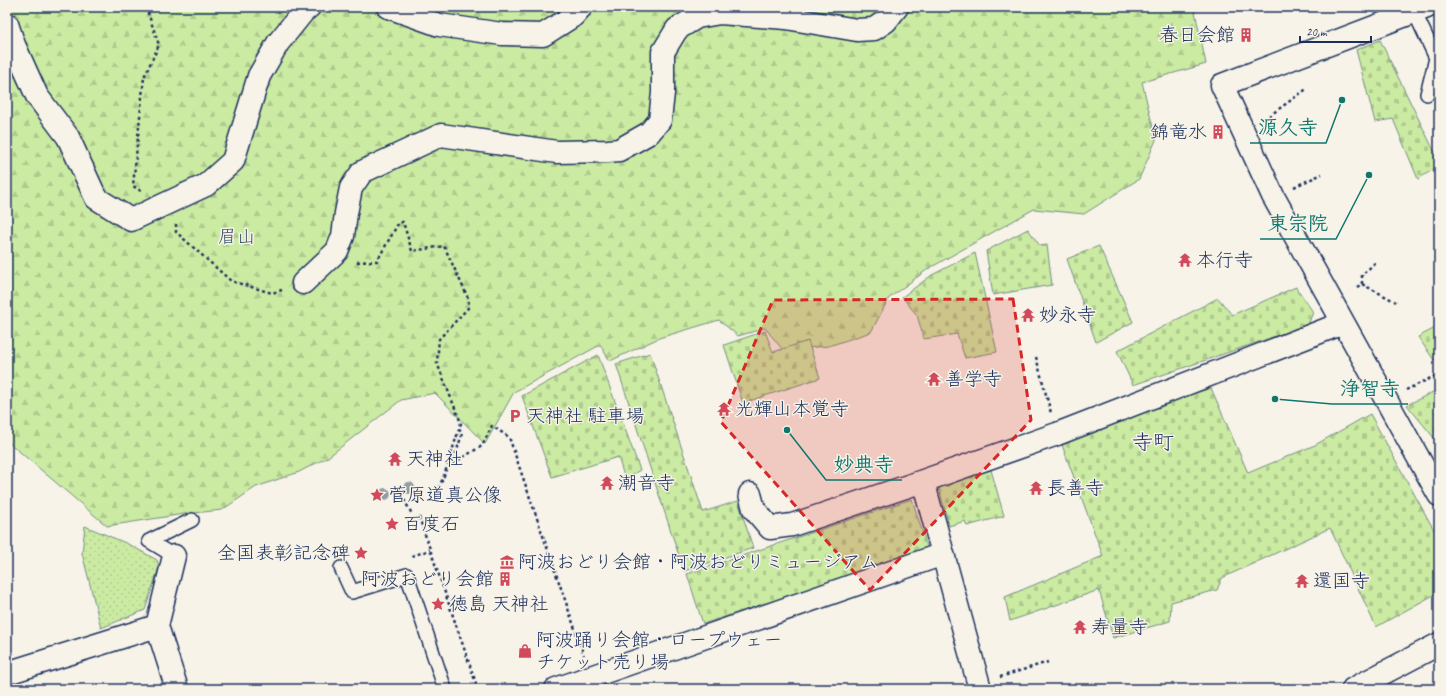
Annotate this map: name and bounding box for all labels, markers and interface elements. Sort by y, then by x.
scale bar [1300,18,1371,44]
place label: 春日会館 [1159,23,1235,47]
text: 20 m [1306,24,1328,40]
building icon: 春日会館 [1238,27,1254,43]
callout: 源久寺 [1250,111,1326,143]
text: 源久寺 [1258,115,1318,140]
place label: 錦竜水 [1150,120,1207,144]
building icon: 錦竜水 [1210,124,1226,140]
callout: 東宗院 [1260,207,1336,239]
text: 東宗院 [1268,211,1328,236]
park label: 眉山 [218,225,256,249]
place label: 本行寺 [1196,248,1253,272]
temple icon: 本行寺 [1177,252,1193,268]
place label: 妙永寺 [1039,303,1096,327]
temple icon: 妙永寺 [1020,307,1036,323]
place label: 善学寺 [945,367,1002,391]
temple icon: 善学寺 [926,371,942,387]
callout: 浄智寺 [1332,372,1408,404]
text: 浄智寺 [1340,376,1400,401]
place label: 光輝山本覚寺 [735,397,849,421]
temple icon: 光輝山本覚寺 [716,401,732,417]
place label: 天神社 駐車場 [526,404,645,428]
parking icon: 天神社 駐車場 [507,408,523,424]
district label: 寺町 [1132,429,1174,455]
place label: 天神社 [406,447,463,471]
callout: 妙典寺 [826,448,902,480]
temple icon: 天神社 [387,451,403,467]
text: 妙典寺 [834,452,894,477]
place label: 潮音寺 [618,471,675,495]
temple icon: 潮音寺 [599,475,615,491]
place label: 長善寺 [1047,476,1104,500]
temple icon: 長善寺 [1028,480,1044,496]
place label: 菅原道真公像 [388,483,502,507]
place icon: 菅原道真公像 [369,487,385,503]
place label: 百度石 [403,512,460,536]
place icon: 百度石 [384,516,400,532]
place label: 全国表彰記念碑 [217,541,350,565]
place icon: 全国表彰記念碑 [353,545,369,561]
place label: 阿波おどり会館・阿波おどりミュージアム [518,550,879,574]
museum icon: 阿波おどり会館・阿波おどりミュージアム [499,554,515,570]
place label: 阿波おどり会館 [361,567,494,591]
place label: 還国寺 [1313,569,1370,593]
building icon: 阿波おどり会館 [497,571,513,587]
temple icon: 還国寺 [1294,573,1310,589]
place label: 徳島 天神社 [449,592,549,616]
place icon: 徳島 天神社 [430,596,446,612]
place label: 寿量寺 [1091,615,1148,639]
temple icon: 寿量寺 [1072,619,1088,635]
place label: 阿波踊り会館・ロープウェー チケット売り場 [536,628,782,674]
shop icon: 阿波踊り会館・ロープウェー チケット売り場 [517,643,533,659]

